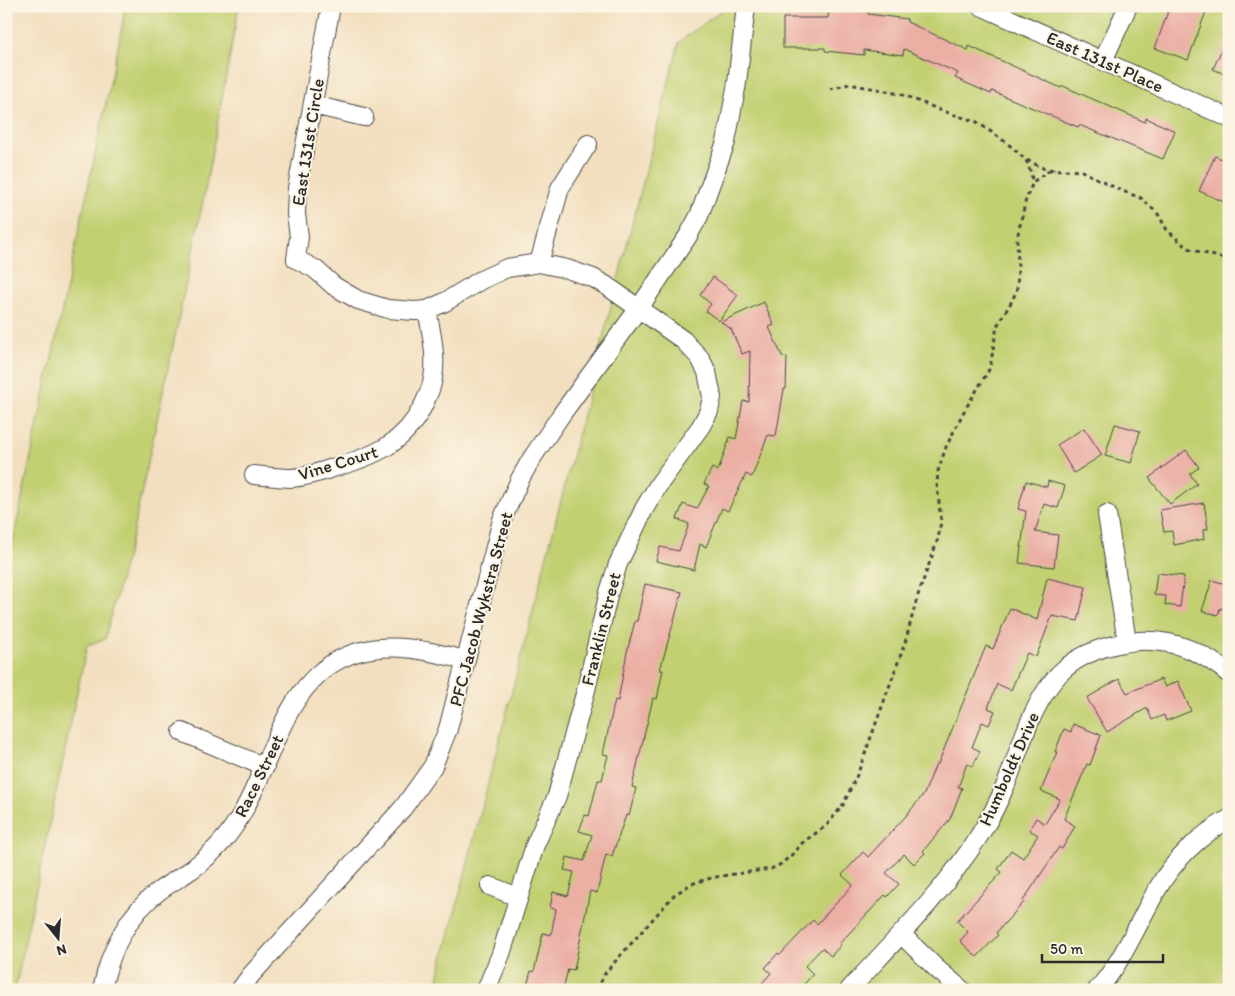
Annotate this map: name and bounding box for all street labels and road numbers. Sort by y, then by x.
street label: East 131st Place [1043,26,1167,98]
street label: East 131st Circle [287,77,329,207]
street label: Vine Court [295,440,381,486]
street label: PFC Jacob Wykstra Street [444,509,518,709]
street label: Franklin Street [576,570,626,688]
street label: Humboldt Drive [974,709,1044,829]
street label: Race Street [230,731,289,821]

